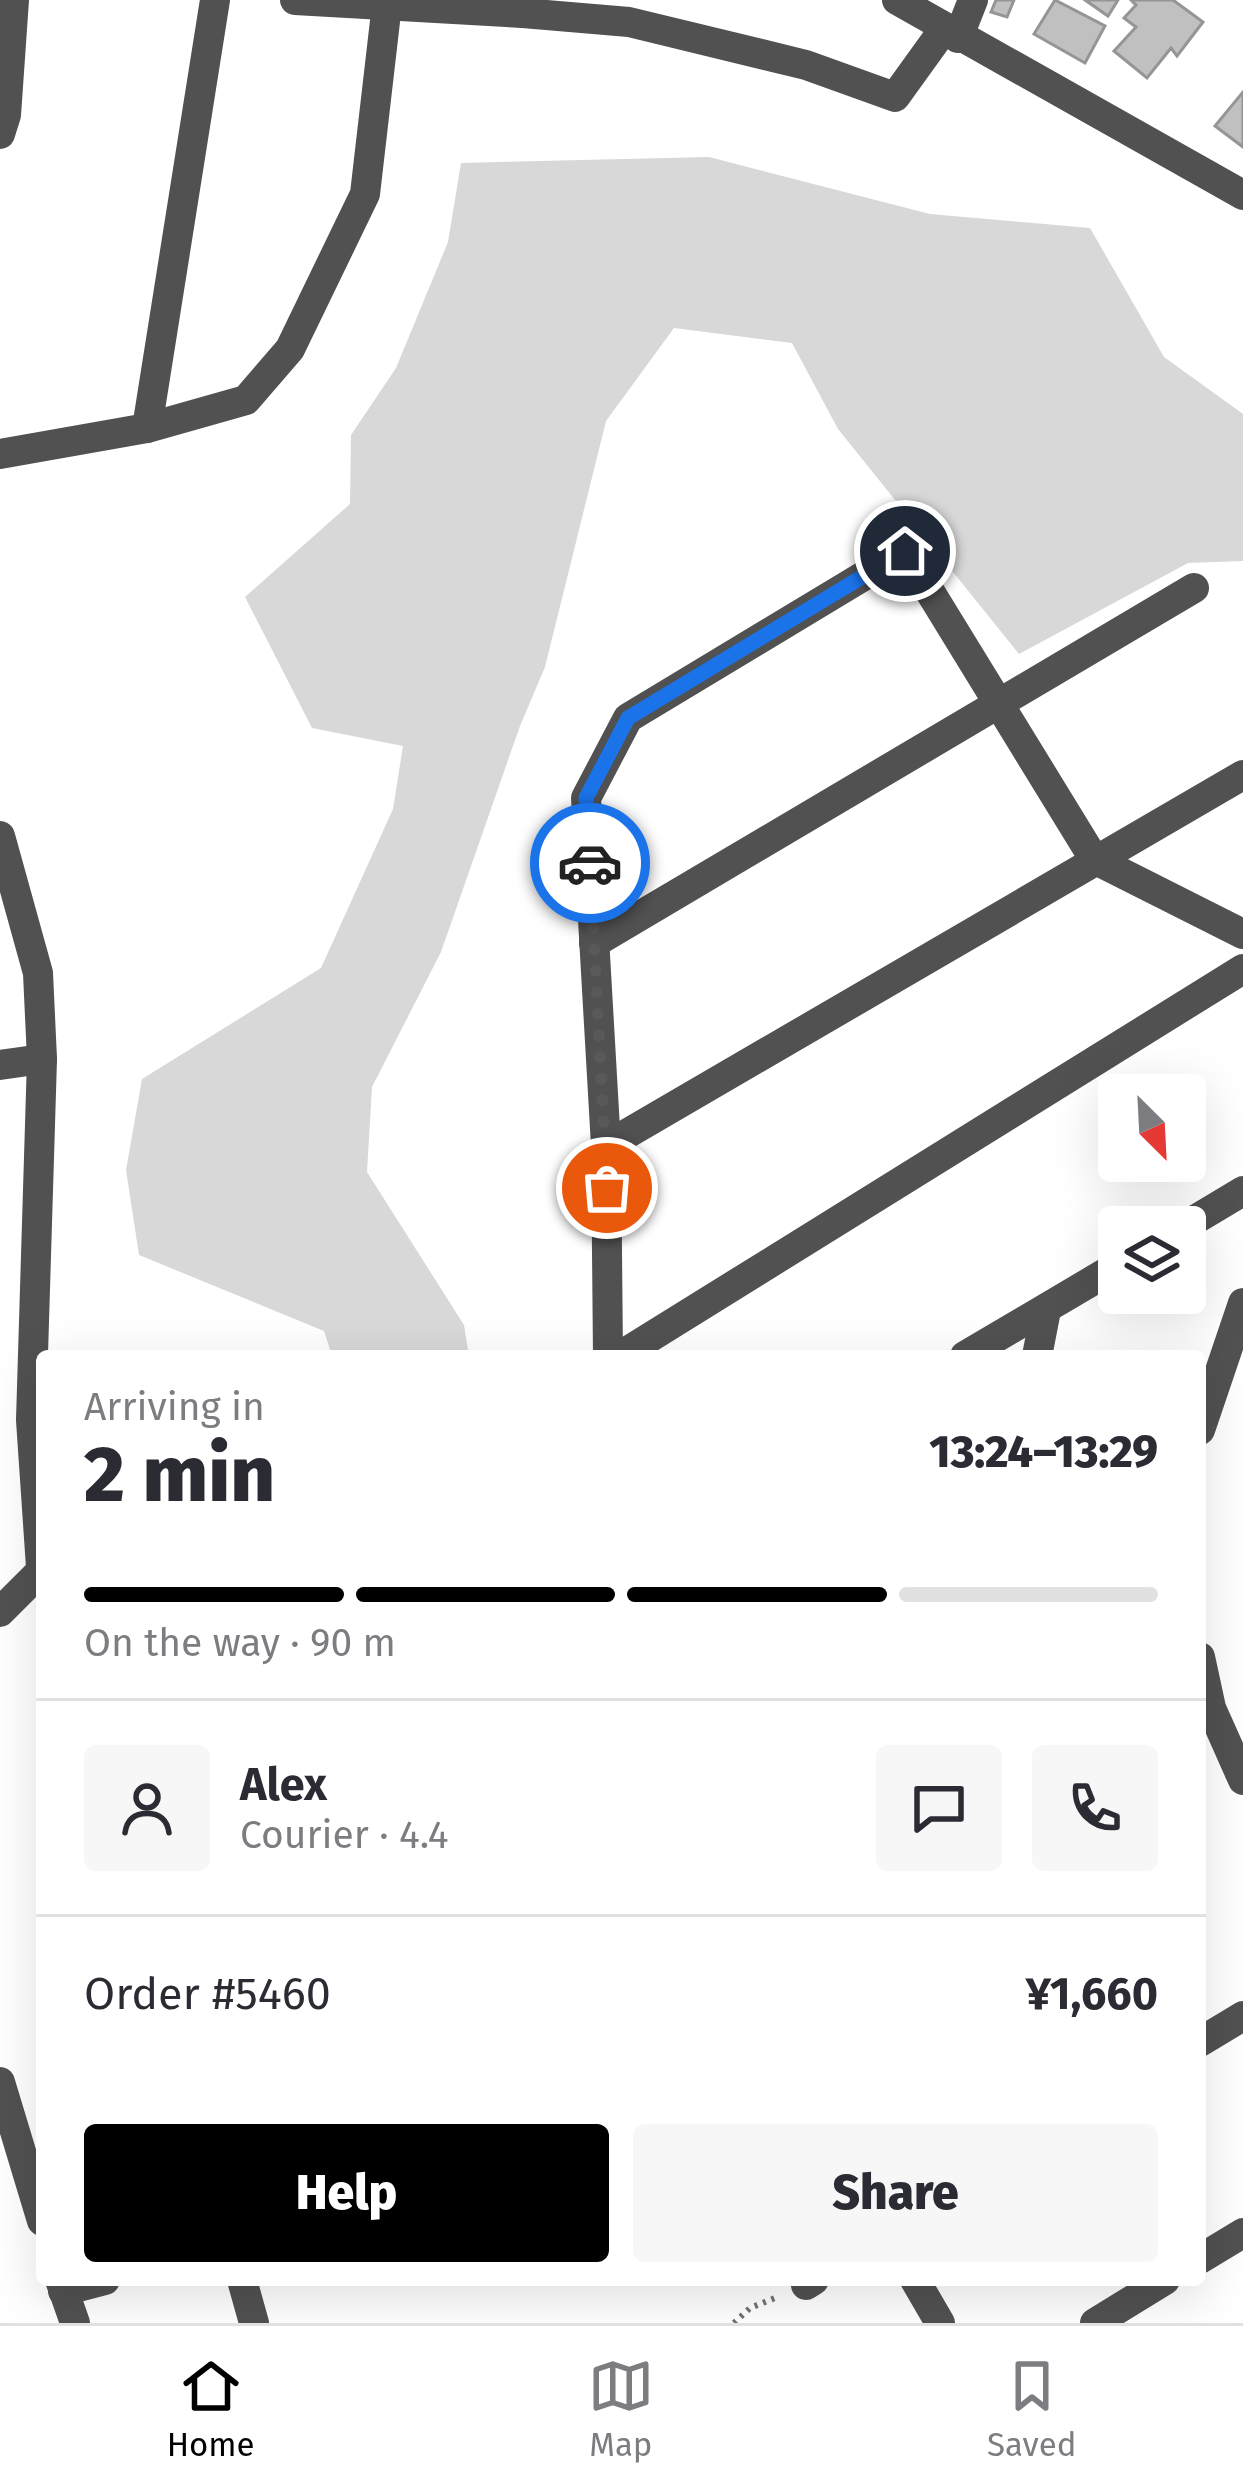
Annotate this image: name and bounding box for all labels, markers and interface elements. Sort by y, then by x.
pin [854,500,956,602]
icon: home [872,518,938,584]
courier [530,803,650,923]
icon: car [557,830,623,896]
north arrow [1098,1074,1206,1182]
map controls [1098,1074,1206,1314]
pin [556,1137,658,1239]
icon: bag [574,1155,640,1221]
button: layers [1098,1206,1206,1314]
text: Arriving in [84,1384,265,1430]
text: 13:24–13:29 [929,1425,1158,1479]
text: 2 min [84,1428,275,1522]
text: On the way · 90 m [84,1620,396,1666]
button: person [84,1745,210,1871]
button: chat [876,1745,1002,1871]
button: phone [1032,1745,1158,1871]
text: Alex [240,1758,327,1812]
text: Courier · 4.4 [240,1812,449,1858]
text: Order #5460 [84,1967,331,2021]
text: ¥1,660 [1025,1967,1158,2021]
button: Help [84,2124,609,2262]
button: Share [633,2124,1158,2262]
tab: Home [167,2353,255,2465]
tab: Map [588,2353,654,2465]
tab: Saved [987,2353,1076,2465]

